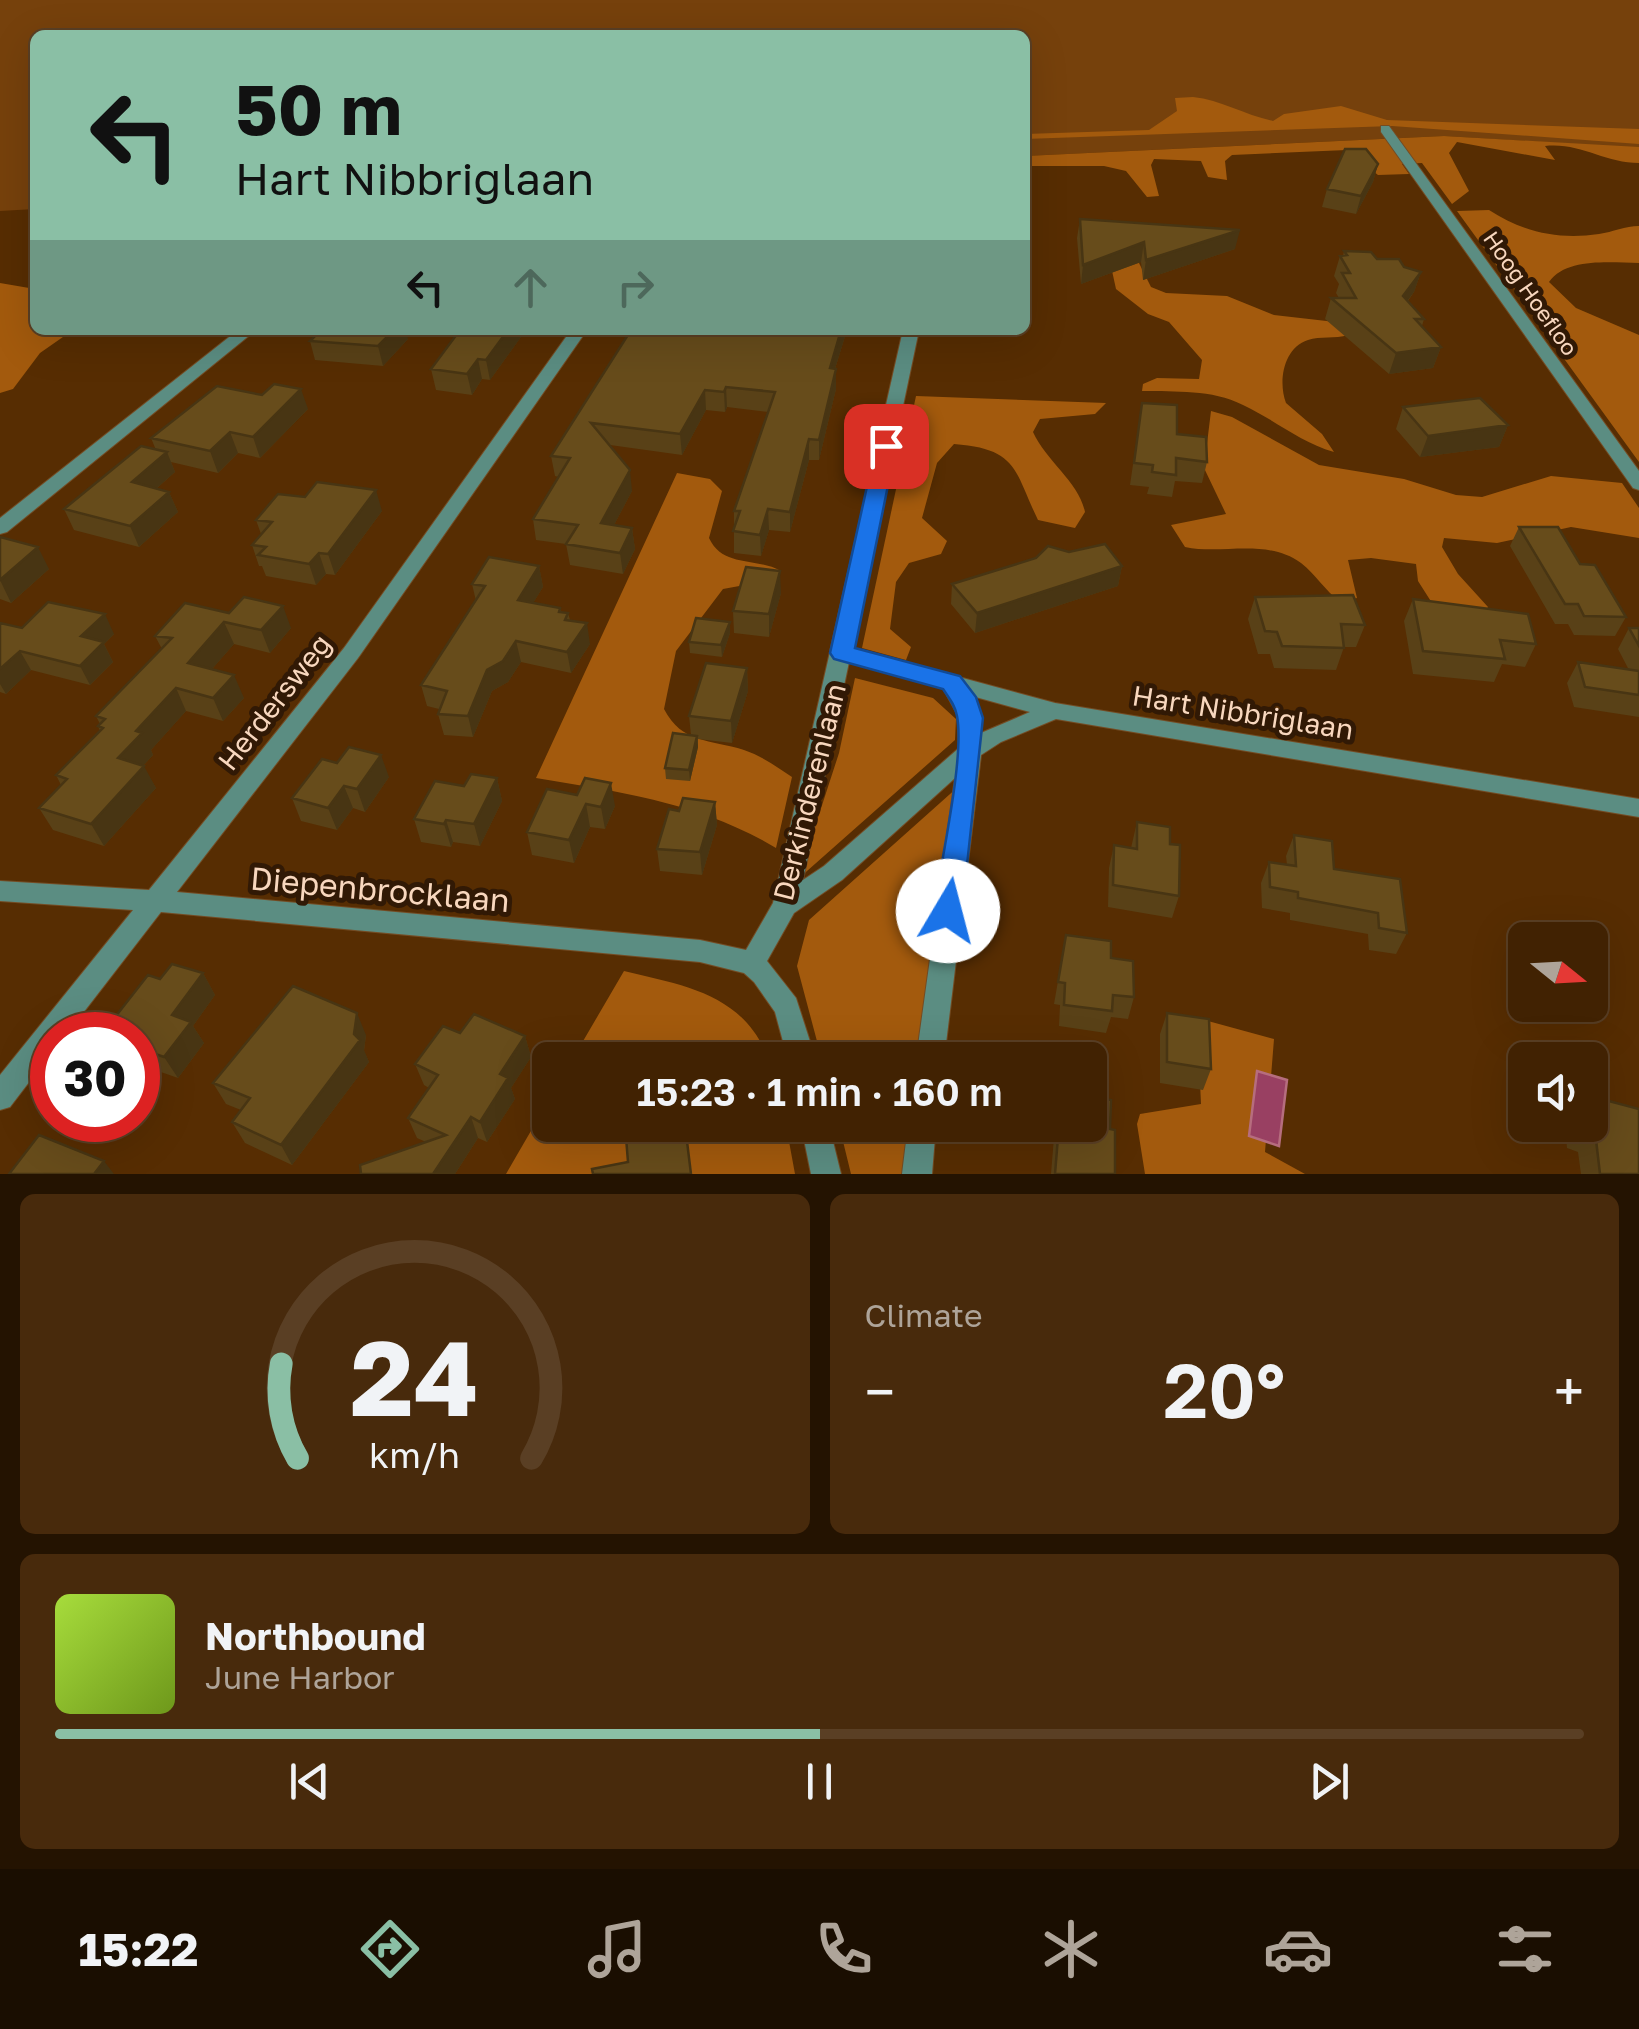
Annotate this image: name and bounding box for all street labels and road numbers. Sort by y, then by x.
street label: Hoog Hoefloo [1478,226,1584,360]
street label: Herdersweg [211,628,337,776]
street label: Hart Nibbriglaan [1130,678,1356,746]
street label: Derkinderenlaan [766,680,852,904]
street label: Diepenbrocklaan [249,859,511,919]

